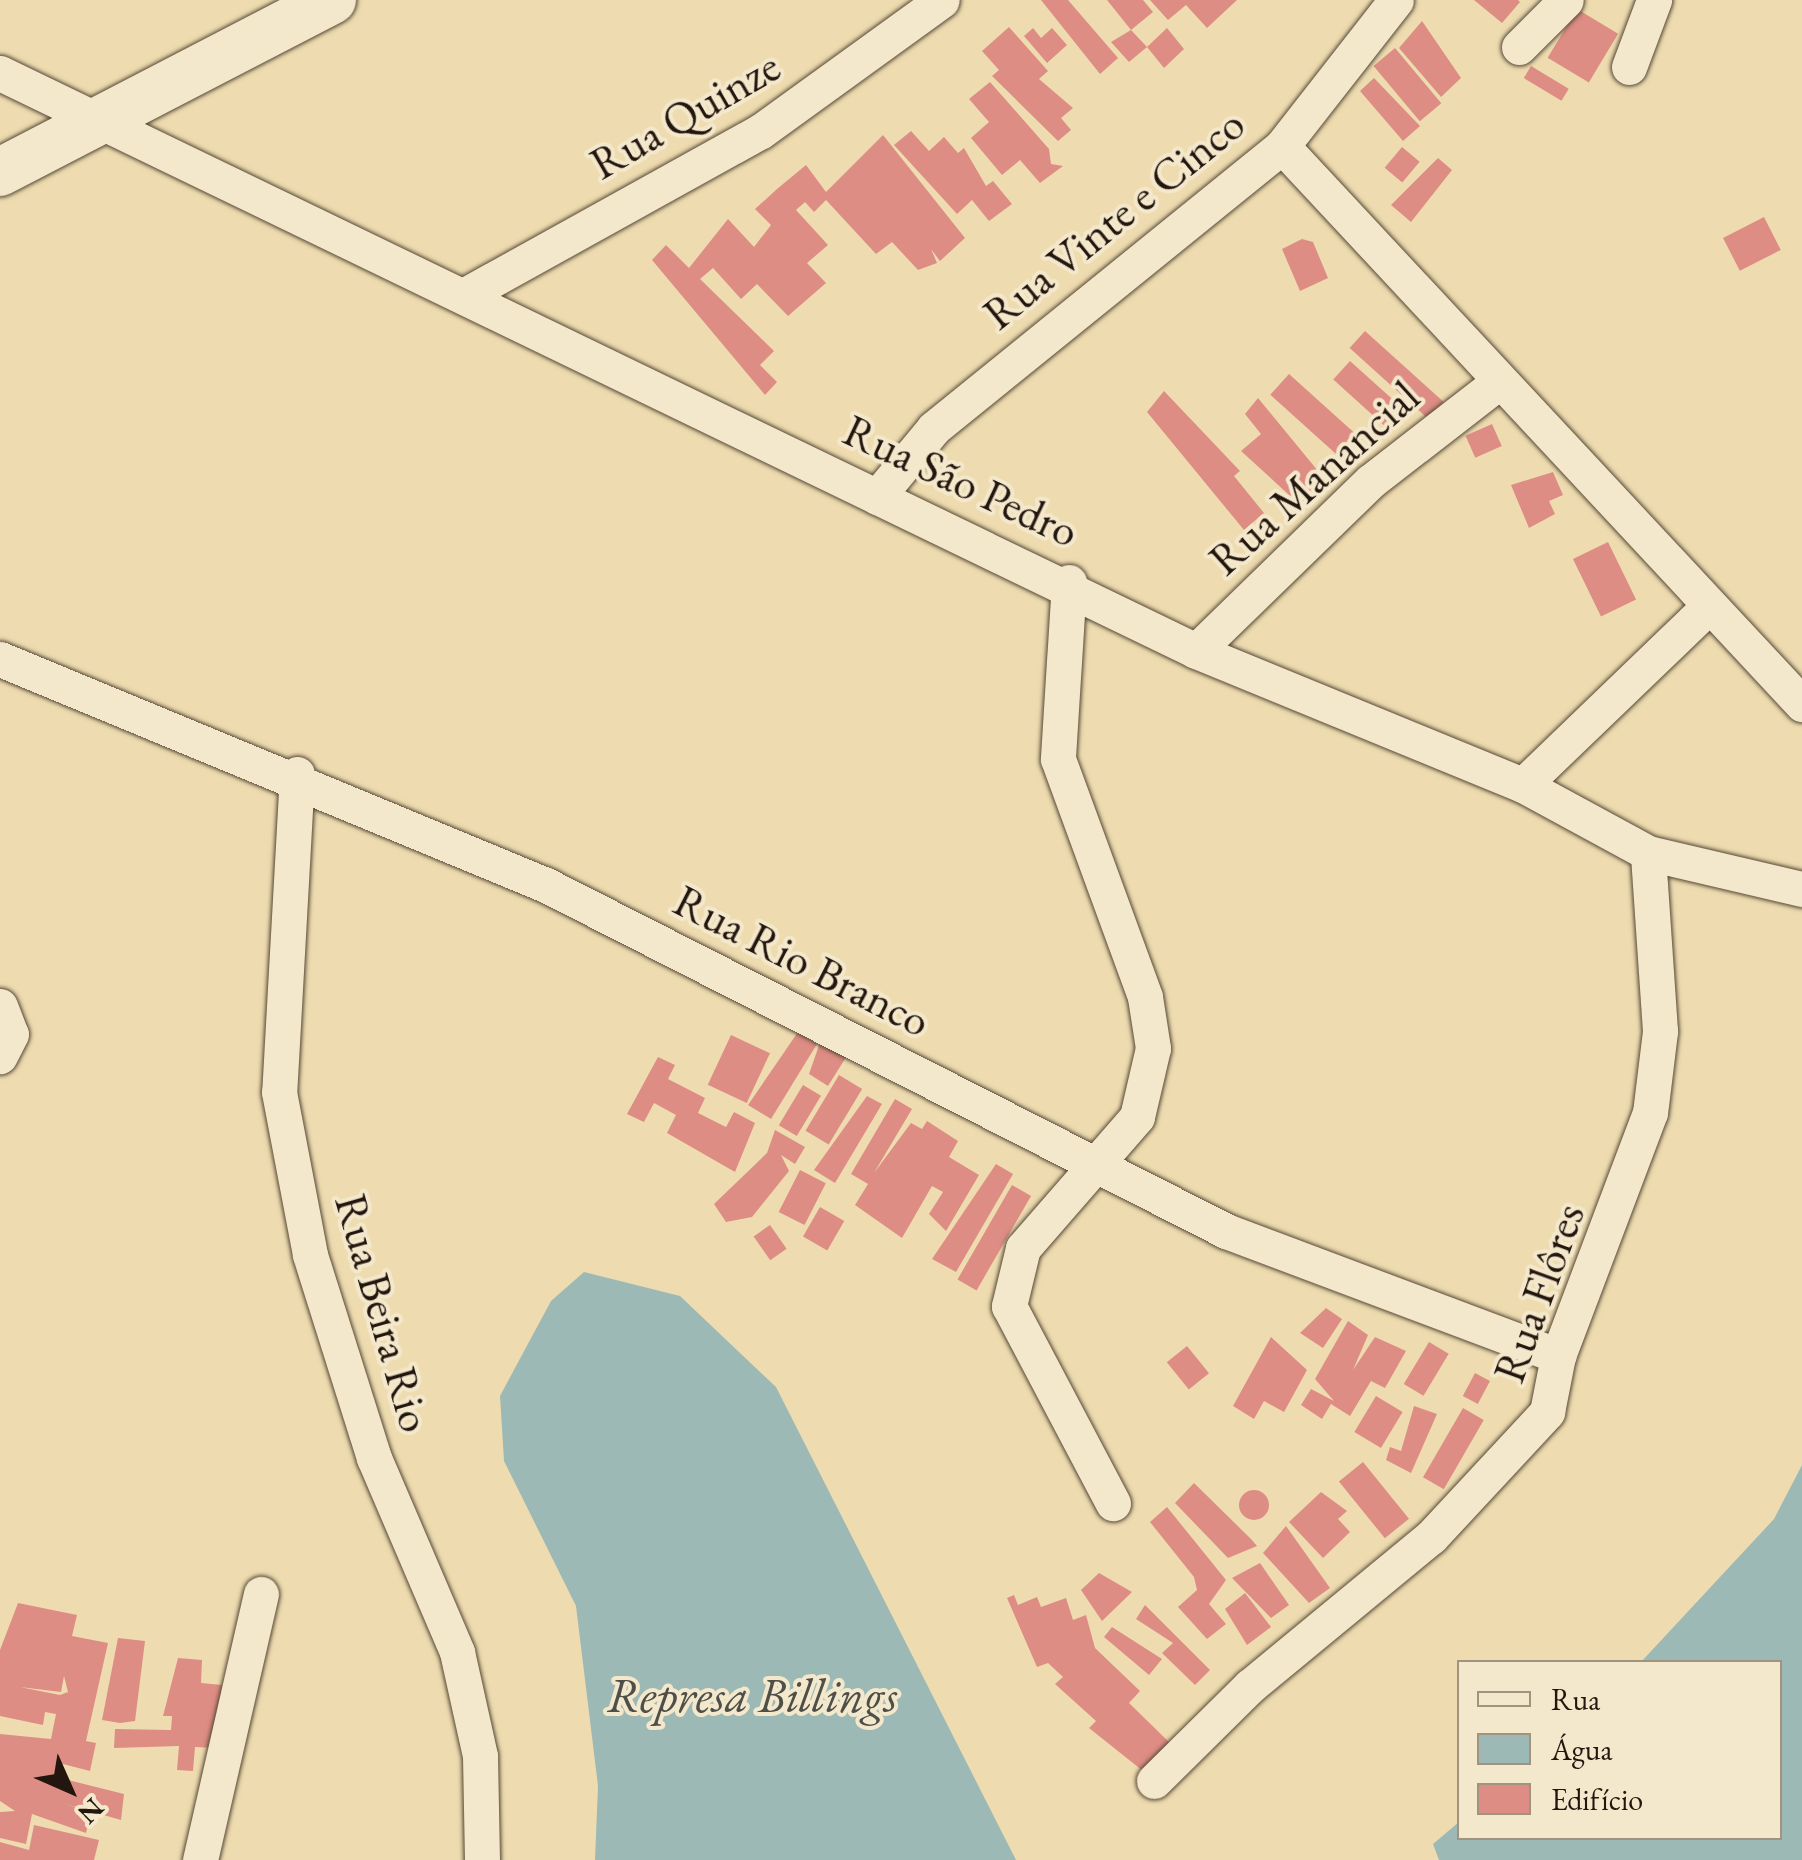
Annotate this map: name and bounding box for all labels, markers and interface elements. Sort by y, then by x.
street label: Rua Quinze [581,39,789,191]
street label: Rua Vinte e Cinco [972,97,1256,341]
street label: Rua Manancial [1198,370,1430,586]
street label: Rua São Pedro [835,403,1087,559]
street label: Rua Rio Branco [665,873,939,1049]
street label: Rua Beira Rio [323,1188,443,1438]
street label: Rua Flôres [1482,1196,1596,1390]
legend [1457,1660,1782,1840]
water label: Represa Billings [607,1667,897,1725]
text: Rua [1551,1680,1600,1719]
text: Água [1551,1730,1613,1769]
north arrow [20,1740,120,1840]
text: Edifício [1551,1780,1643,1819]
text: N [70,1790,112,1832]

